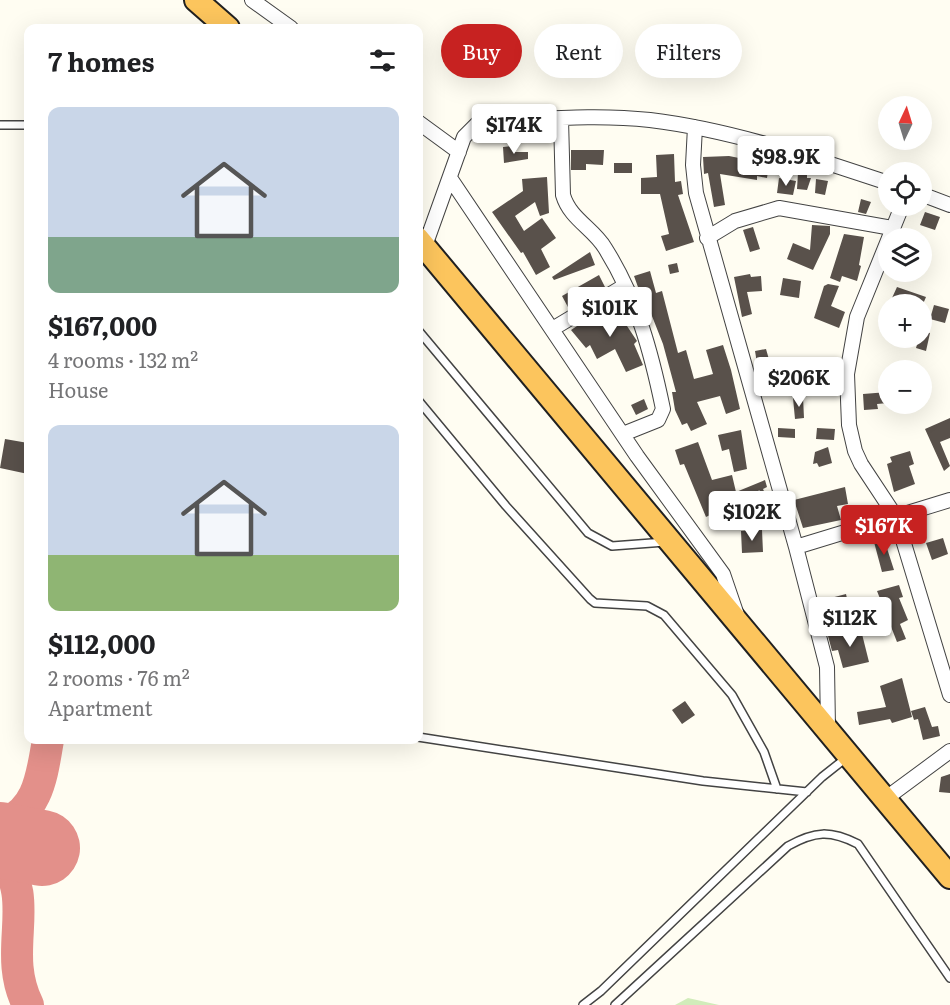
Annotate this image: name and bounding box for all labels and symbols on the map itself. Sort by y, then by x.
north arrow [878,96,932,150]
pin: $174K [472,104,556,155]
pin: $98.9K [737,136,835,187]
pin: $101K [568,287,652,338]
pin: $206K [757,357,841,408]
pin: $102K [710,491,794,542]
pin: $167K [842,505,926,556]
pin: $112K [808,597,892,648]

